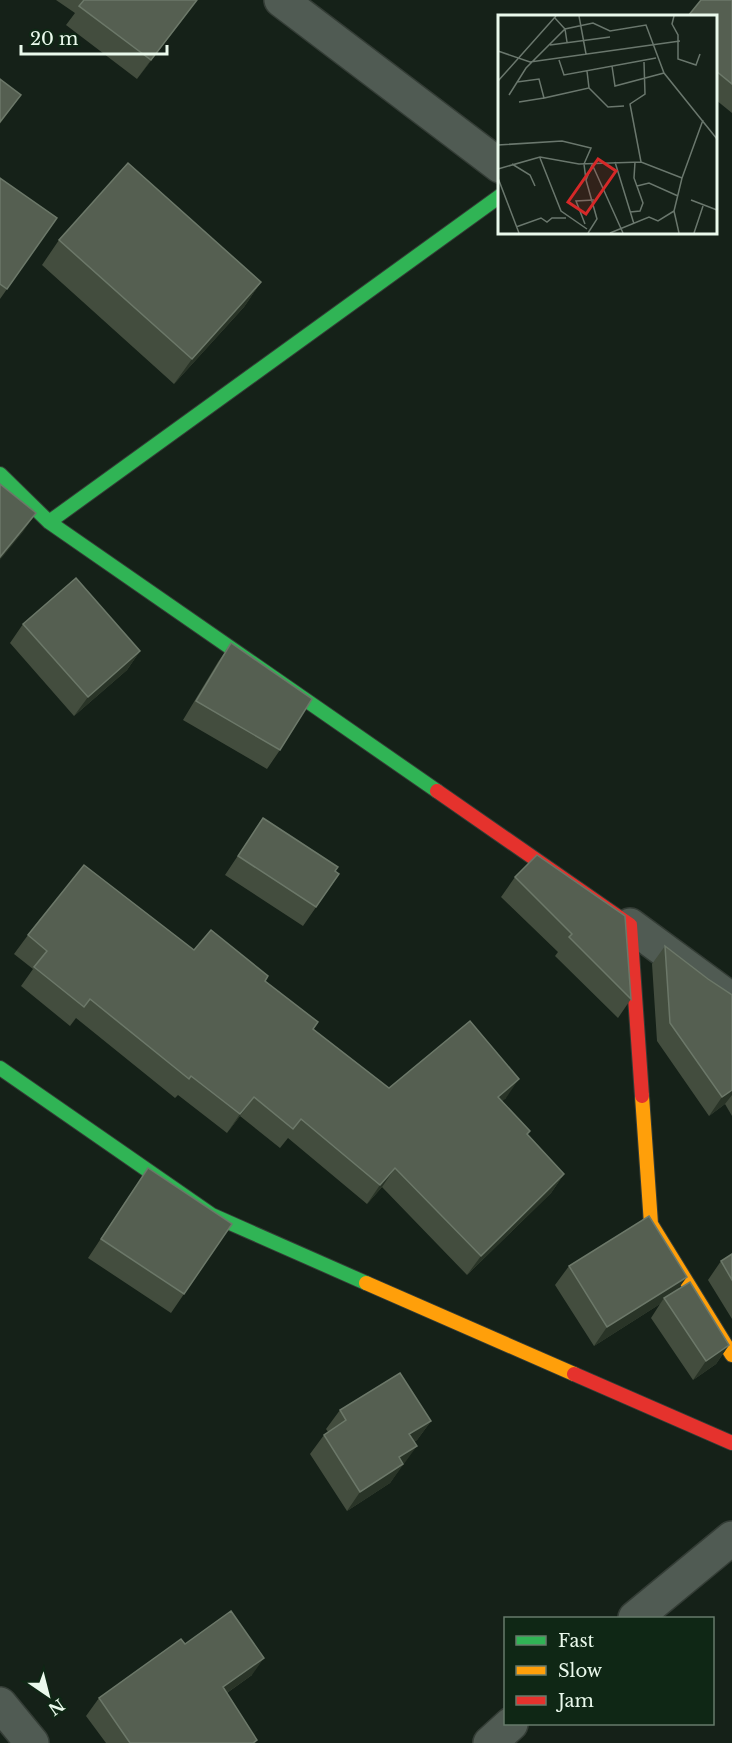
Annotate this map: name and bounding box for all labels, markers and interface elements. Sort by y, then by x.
inset map [498,15,717,234]
scale bar [21,18,166,56]
text: 20 m [30,28,78,50]
legend [504,1617,714,1725]
text: Fast [558,1630,595,1652]
text: Slow [558,1660,603,1682]
north arrow [18,1665,78,1725]
text: Jam [556,1690,594,1712]
text: N [45,1695,69,1720]

